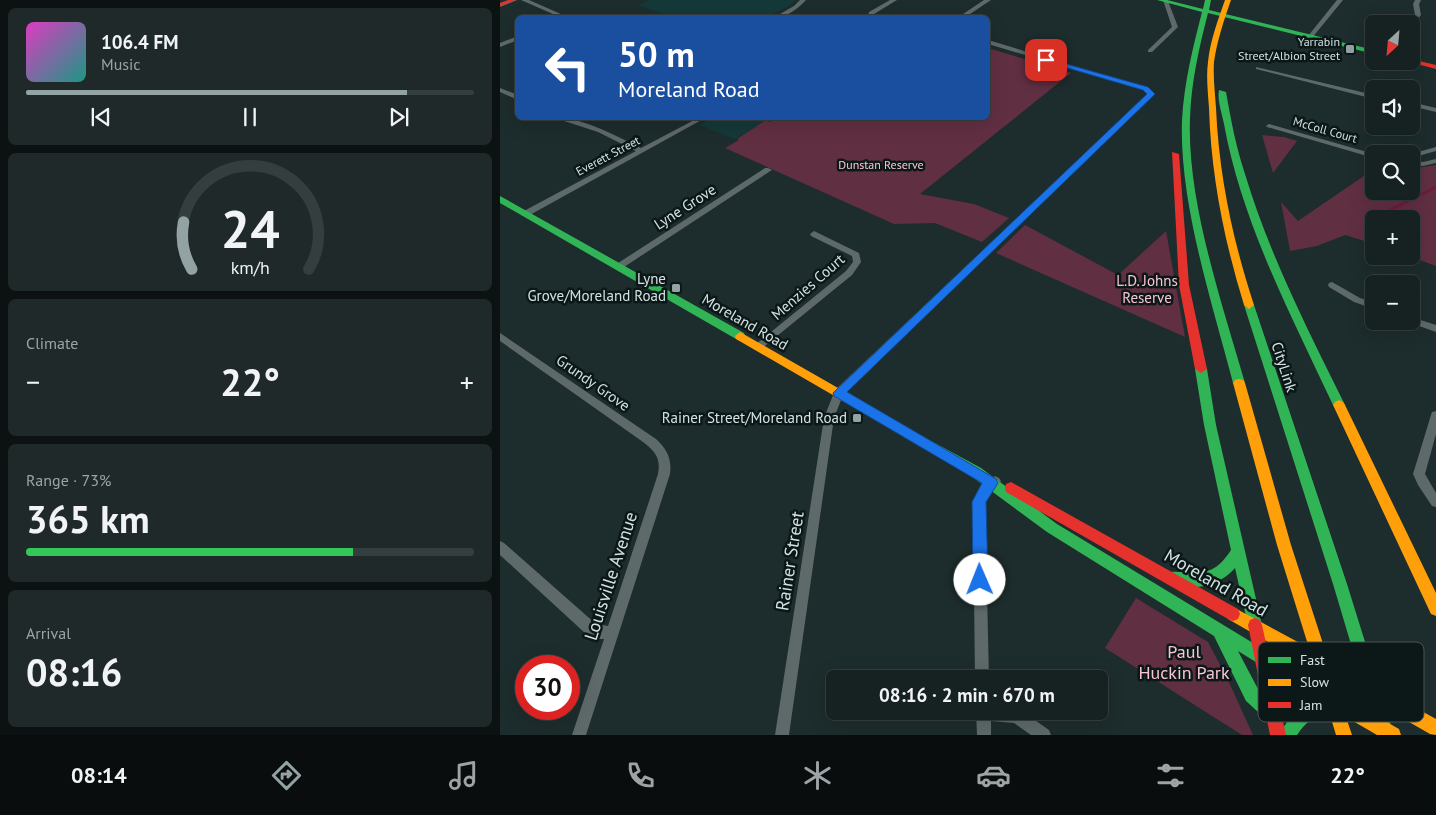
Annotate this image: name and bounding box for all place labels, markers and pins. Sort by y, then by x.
place label: Yarrabin Street/Albion Street [1238,34,1340,63]
pin [1025,39,1067,81]
marker: Yarrabin Street/Albion Street [1344,43,1356,55]
place label: Lyne Grove/Moreland Road [527,269,666,305]
marker: Lyne Grove/Moreland Road [670,282,682,294]
place label: Rainer Street/Moreland Road [662,408,847,427]
marker: Rainer Street/Moreland Road [851,412,863,424]

